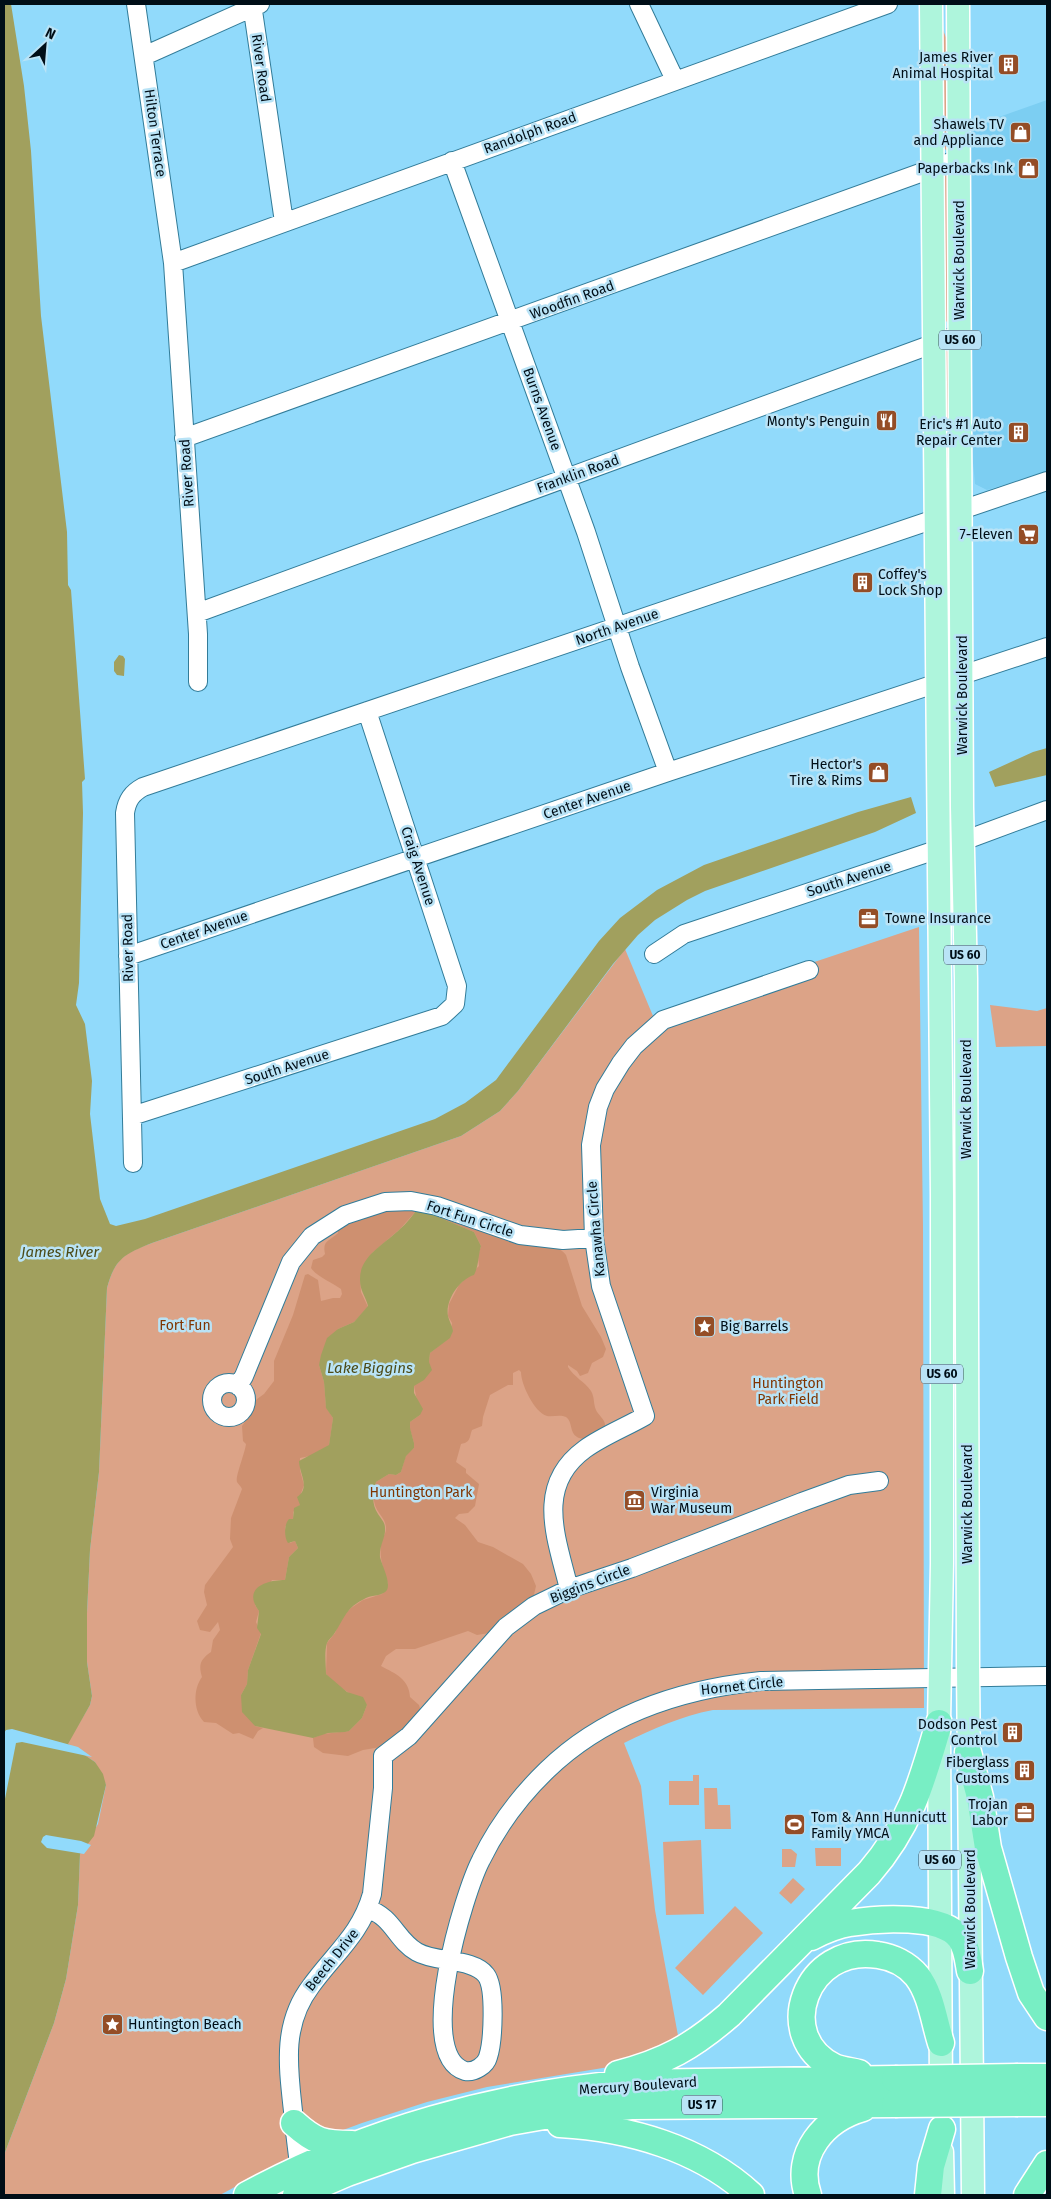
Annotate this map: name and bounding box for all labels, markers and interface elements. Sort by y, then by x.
north arrow [20,20,70,70]
text: N [43,24,58,43]
street label: River Road [248,33,274,103]
place label: James River Animal Hospital [893,49,994,82]
building icon: James River Animal Hospital [997,53,1021,77]
street label: Hilton Terrace [140,88,170,178]
street label: Randolph Road [481,108,579,158]
place label: Shawels TV and Appliance [914,116,1004,149]
shop icon: Shawels TV and Appliance [1008,120,1032,144]
shop icon: Paperbacks Ink [1017,156,1041,180]
place label: Paperbacks Ink [917,160,1014,177]
street label: Warwick Boulevard [951,200,968,320]
street label: Woodfin Road [528,277,616,323]
road number: US 60 [939,330,981,350]
street label: Burns Avenue [519,365,565,453]
restaurant icon: Monty's Penguin [874,409,898,433]
place label: Monty's Penguin [767,413,870,430]
place label: Eric's #1 Auto Repair Center [916,416,1003,449]
building icon: Eric's #1 Auto Repair Center [1006,420,1030,444]
street label: River Road [176,438,198,508]
street label: Franklin Road [534,451,622,497]
supermarket icon: 7-Eleven [1017,522,1041,546]
place label: 7-Eleven [959,526,1013,543]
place label: Coffey's Lock Shop [878,566,943,599]
building icon: Coffey's Lock Shop [850,570,874,594]
street label: North Avenue [573,605,661,649]
street label: Warwick Boulevard [954,635,971,755]
place label: Hector's Tire & Rims [790,756,862,789]
shop icon: Hector's Tire & Rims [866,760,890,784]
street label: Center Avenue [541,777,633,823]
street label: Craig Avenue [397,825,439,907]
street label: South Avenue [805,857,893,901]
office icon: Towne Insurance [857,906,881,930]
street label: Center Avenue [158,907,250,953]
place label: Towne Insurance [885,910,991,927]
street label: River Road [119,914,137,982]
road number: US 60 [944,946,986,964]
street label: Warwick Boulevard [958,1039,975,1159]
street label: South Avenue [243,1045,331,1089]
street label: Kanawha Circle [583,1180,609,1278]
street label: Fort Fun Circle [424,1197,516,1241]
water label: James River [20,1243,100,1261]
place icon: Big Barrels [692,1314,716,1338]
park label: Fort Fun [159,1317,211,1334]
place label: Big Barrels [720,1318,789,1335]
water label: Lake Biggins [327,1359,413,1377]
road number: US 60 [921,1365,963,1384]
park label: Huntington Park Field [752,1375,824,1408]
street label: Warwick Boulevard [959,1444,976,1564]
park label: Huntington Park [370,1484,473,1501]
place label: Virginia War Museum [651,1484,732,1517]
museum icon: Virginia War Museum [623,1488,647,1512]
street label: Biggins Circle [547,1561,633,1607]
street label: Hornet Circle [700,1673,784,1699]
place label: Dodson Pest Control [918,1716,998,1749]
building icon: Dodson Pest Control [1001,1720,1025,1744]
place label: Fiberglass Customs [946,1754,1009,1787]
building icon: Fiberglass Customs [1013,1758,1037,1782]
place label: Trojan Labor [968,1796,1009,1829]
office icon: Trojan Labor [1012,1800,1036,1824]
place label: Tom & Ann Hunnicutt Family YMCA [811,1809,947,1842]
sports icon: Tom & Ann Hunnicutt Family YMCA [783,1813,807,1837]
street label: Warwick Boulevard [962,1849,979,1969]
road number: US 60 [919,1850,961,1870]
street label: Beech Drive [302,1925,362,1995]
place icon: Huntington Beach [100,2012,124,2036]
place label: Huntington Beach [128,2016,242,2033]
street label: Mercury Boulevard [578,2073,698,2099]
road number: US 17 [682,2096,722,2114]

